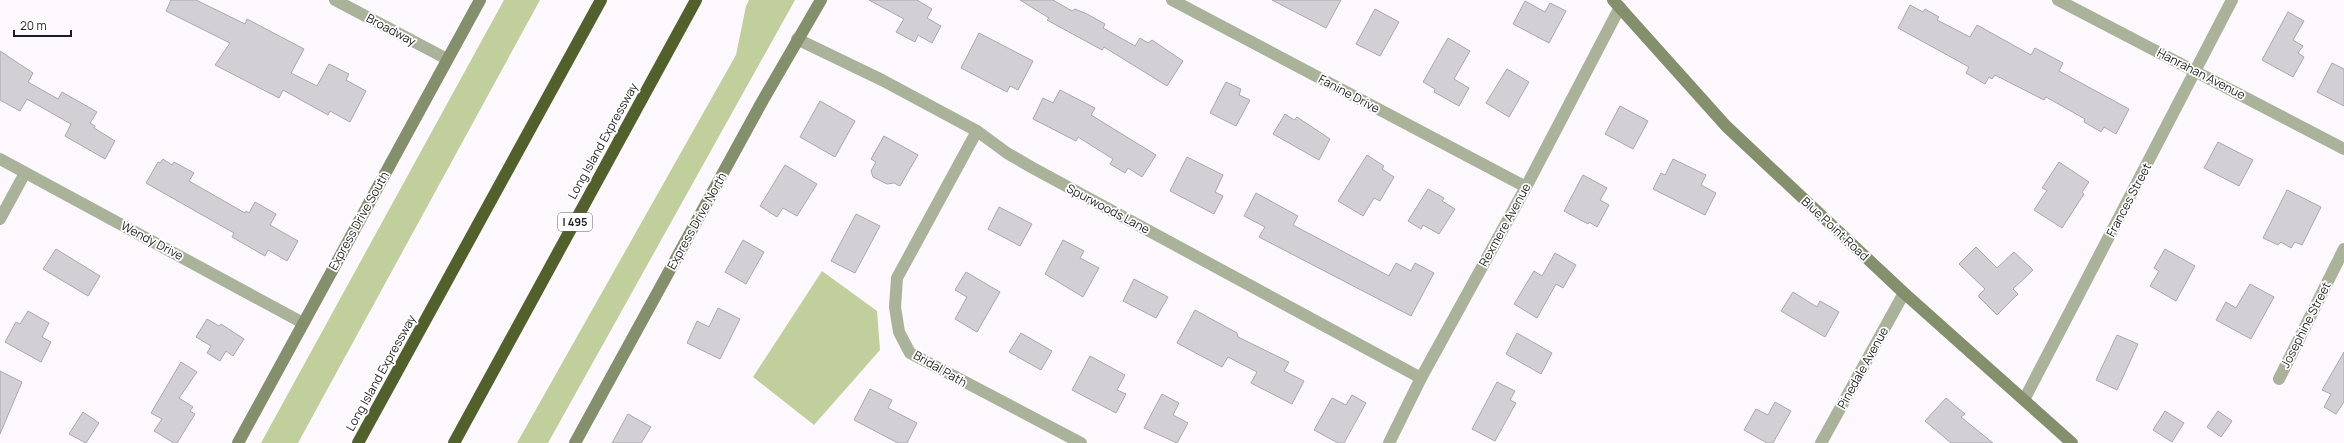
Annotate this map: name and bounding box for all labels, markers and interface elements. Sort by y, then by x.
street label: Broadway [363,9,420,50]
scale bar [14,12,71,38]
text: 20 m [20,17,47,34]
street label: Hanrahan Avenue [2154,44,2248,103]
street label: Fanine Drive [1316,70,1383,117]
street label: Long Island Expressway [564,79,642,202]
street label: Frances Street [2102,160,2155,240]
street label: Express Drive South [324,168,393,273]
street label: Express Drive North [663,169,730,272]
street label: Spurwoods Lane [1064,179,1153,238]
street label: Rexmere Avenue [1475,180,1534,269]
street label: Blue Point Road [1798,193,1873,264]
road number: I 495 [558,213,592,231]
street label: Wendy Drive [118,217,186,264]
street label: Josephine Street [2277,279,2335,371]
street label: Long Island Expressway [342,311,420,434]
street label: Pinedale Avenue [1833,324,1892,412]
street label: Bridal Path [910,346,970,391]

